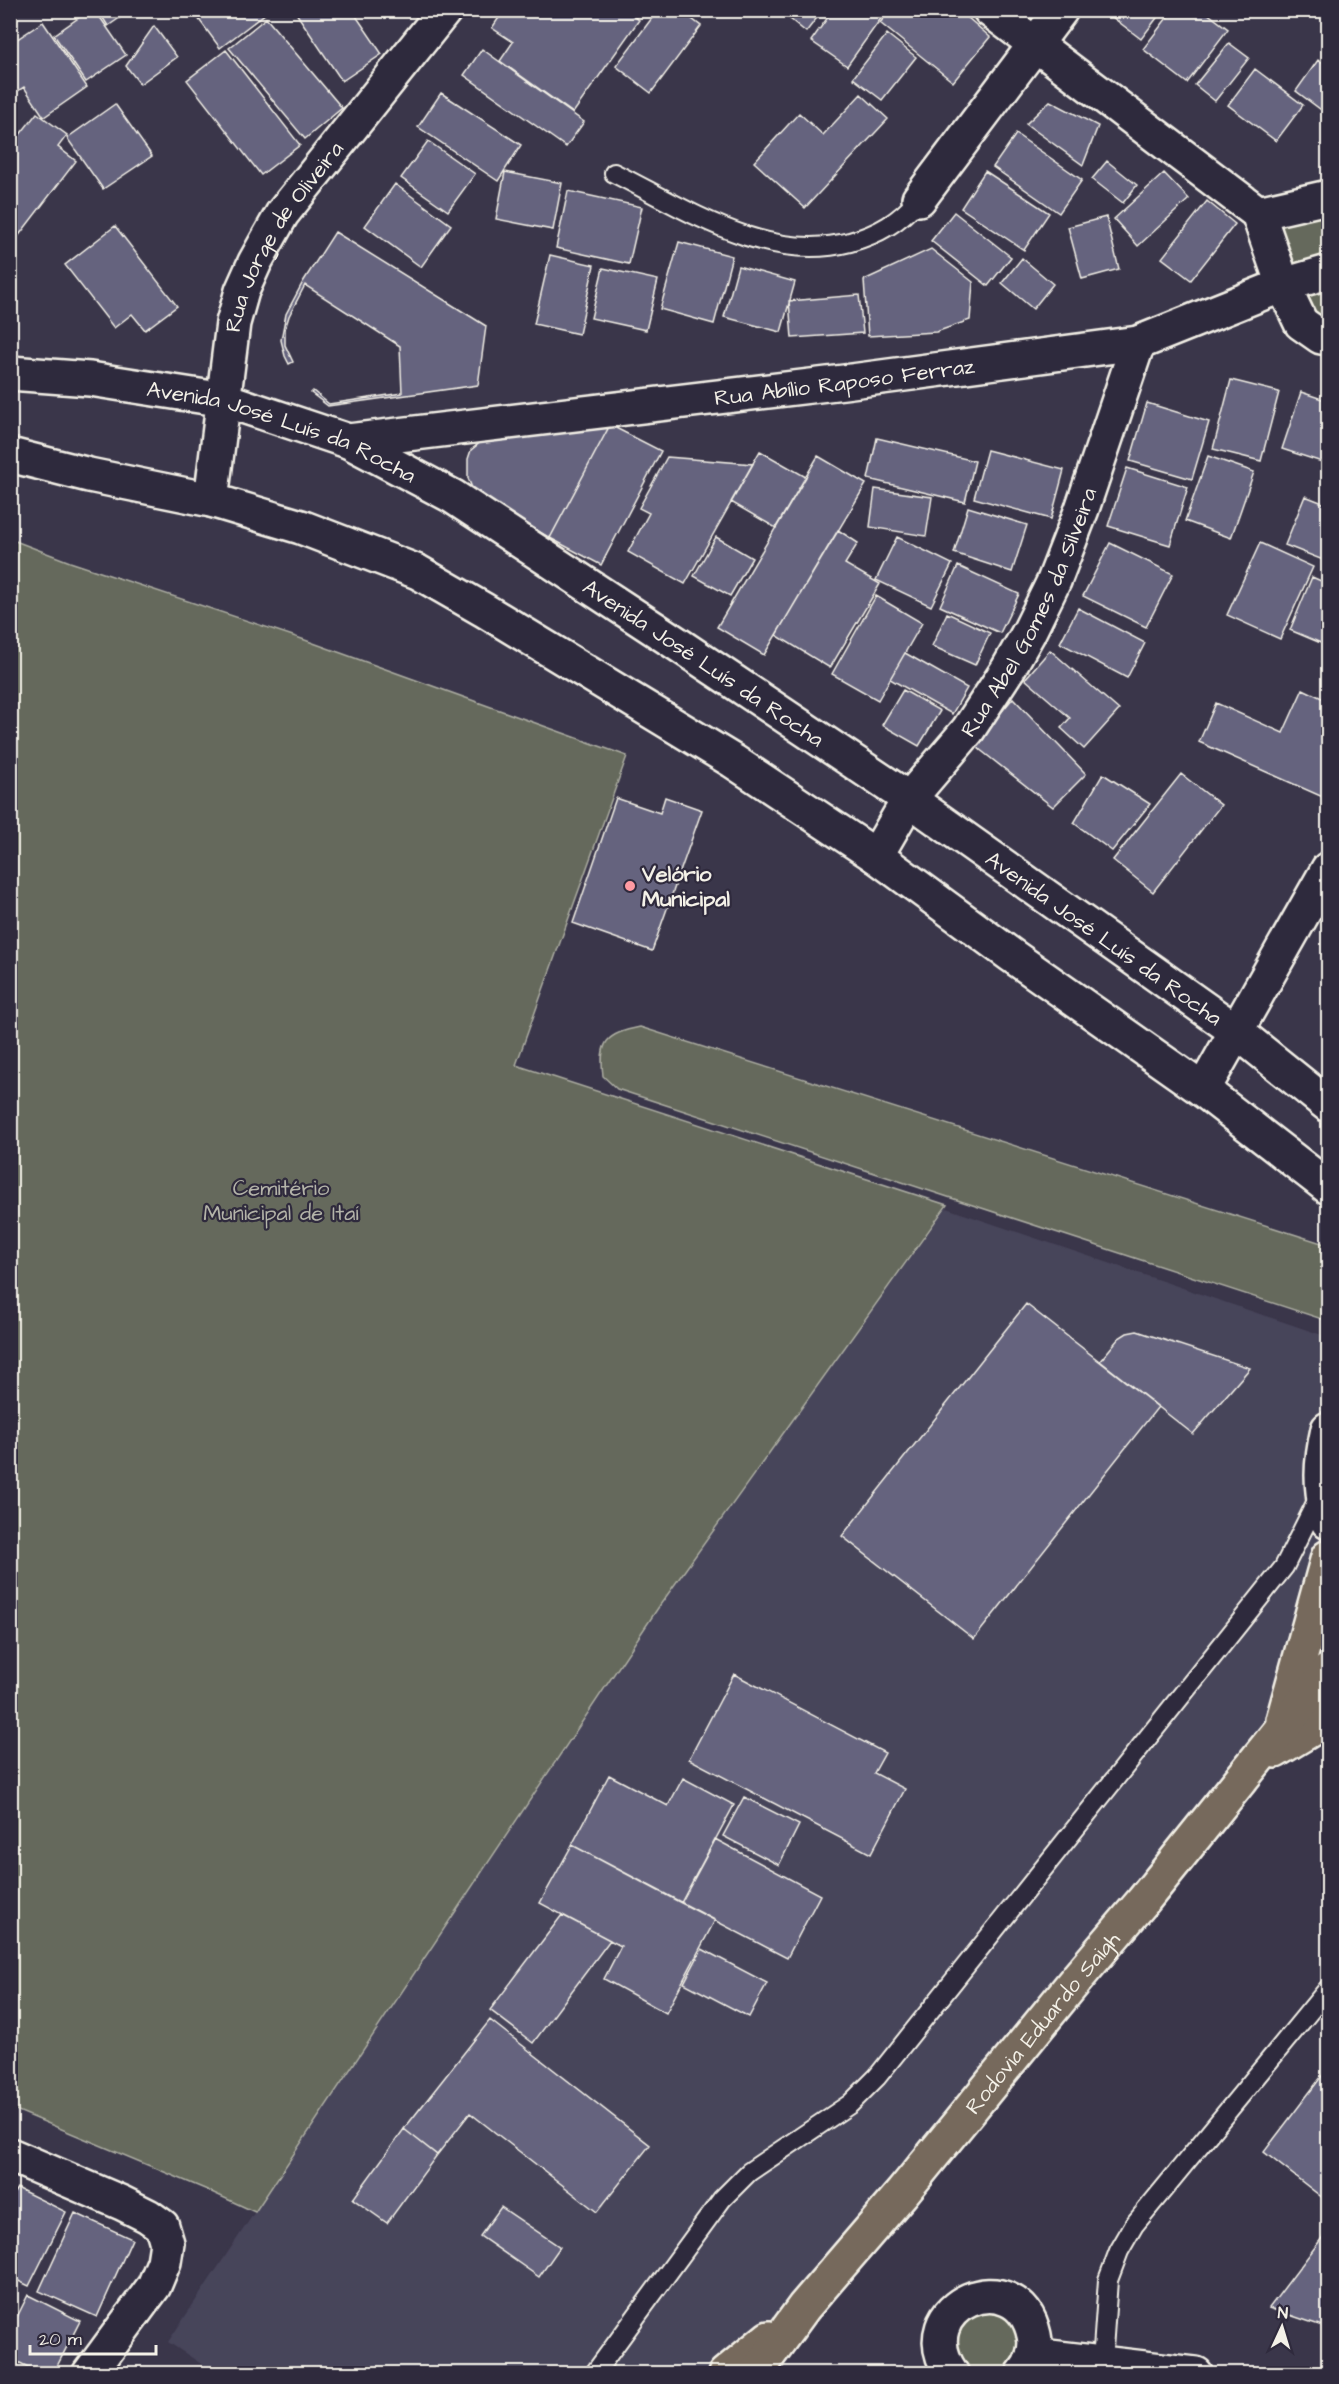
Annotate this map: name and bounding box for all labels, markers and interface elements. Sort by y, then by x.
street label: Rua Jorge de Oliveira [218,135,351,334]
street label: Rua Abílio Raposo Ferraz [713,351,977,414]
street label: Avenida José Luís da Rocha [145,374,421,491]
street label: Rua Abel Gomes da Silveira [954,484,1105,743]
street label: Avenida José Luís da Rocha [576,572,830,755]
street label: Avenida José Luís da Rocha [979,844,1228,1034]
place label: Velório Municipal [641,859,730,915]
marker: Velório Municipal [623,879,637,893]
park label: Cemitério Municipal de Itaí [203,1173,359,1229]
street label: Rodovia Eduardo Saigh [958,1925,1128,2121]
north arrow [1252,2297,1312,2357]
text: N [1277,2302,1289,2324]
scale bar [30,2318,156,2356]
text: 20 m [39,2327,82,2352]

